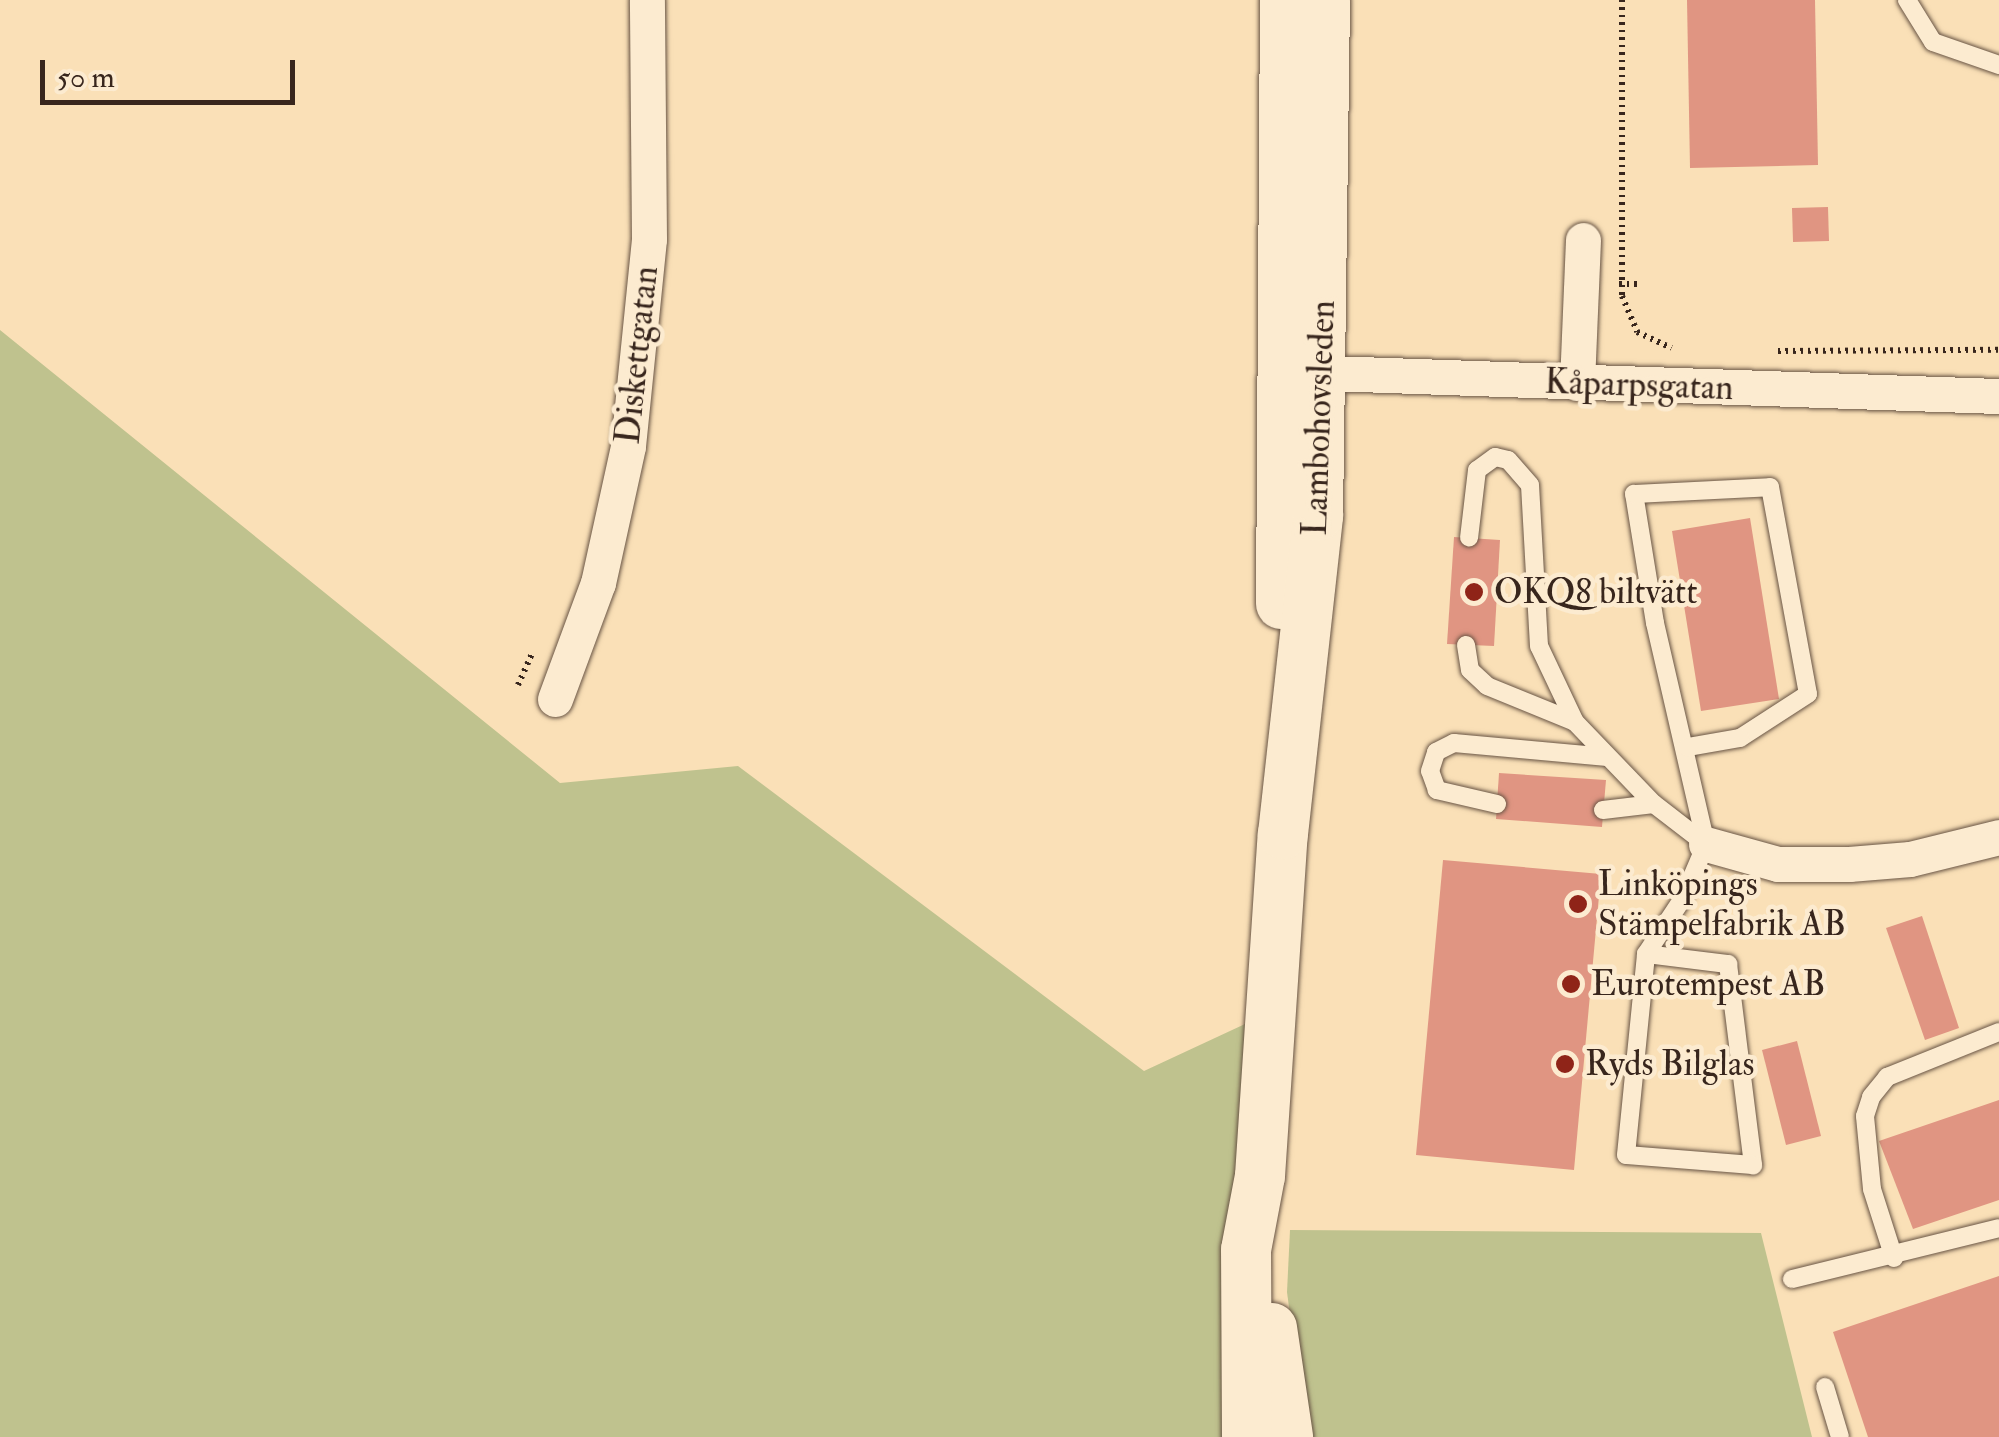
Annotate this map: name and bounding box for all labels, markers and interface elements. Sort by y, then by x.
scale bar [45,40,300,102]
text: 50 m [57,59,115,96]
street label: Diskettgatan [607,264,667,446]
street label: Lambohovsleden [1294,299,1344,537]
street label: Kåparpsgatan [1544,361,1734,409]
place label: OKQ8 biltvätt [1494,571,1697,613]
marker: OKQ8 biltvätt [1463,581,1485,603]
place label: Linköpings Stämpelfabrik AB [1598,863,1846,945]
marker: Linköpings Stämpelfabrik AB [1567,893,1589,915]
place label: Eurotempest AB [1591,963,1825,1005]
marker: Eurotempest AB [1560,973,1582,995]
place label: Ryds Bilglas [1585,1043,1754,1085]
marker: Ryds Bilglas [1554,1053,1576,1075]

